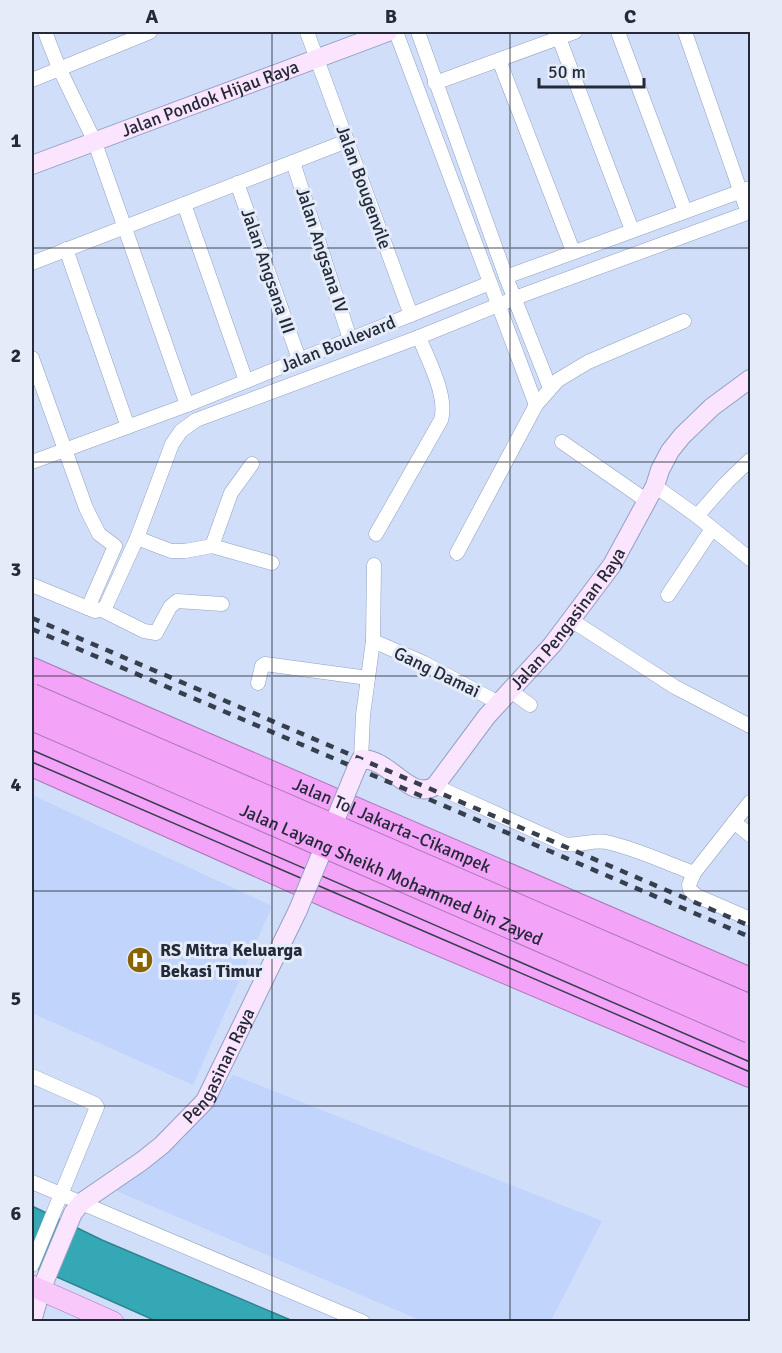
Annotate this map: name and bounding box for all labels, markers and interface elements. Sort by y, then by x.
text: A [146,4,159,29]
text: B [385,4,397,29]
text: C [624,4,636,29]
scale bar [539,51,644,89]
street label: Jalan Pondok Hijau Raya [118,55,302,142]
text: 50 m [548,61,586,83]
street label: Jalan Bougenvile [331,122,397,252]
text: 1 [11,128,22,153]
street label: Jalan Angsana IV [291,184,353,316]
street label: Jalan Angsana III [236,205,300,337]
street label: Jalan Boulevard [277,311,399,377]
text: 2 [11,343,21,368]
street label: Jalan Pengasinan Raya [506,544,630,694]
text: 3 [11,557,21,582]
street label: Gang Damai [390,642,484,702]
text: 4 [11,772,22,797]
street label: Jalan Tol Jakarta–Cikampek [289,773,494,878]
street label: Jalan Layang Sheikh Mohammed bin Zayed [237,799,546,950]
place label: RS Mitra Keluarga Bekasi Timur [160,939,302,982]
hospital icon: RS Mitra Keluarga Bekasi Timur [125,945,155,975]
text: 5 [11,986,21,1011]
street label: Pengasinan Raya [178,1004,260,1128]
text: 6 [11,1201,22,1226]

